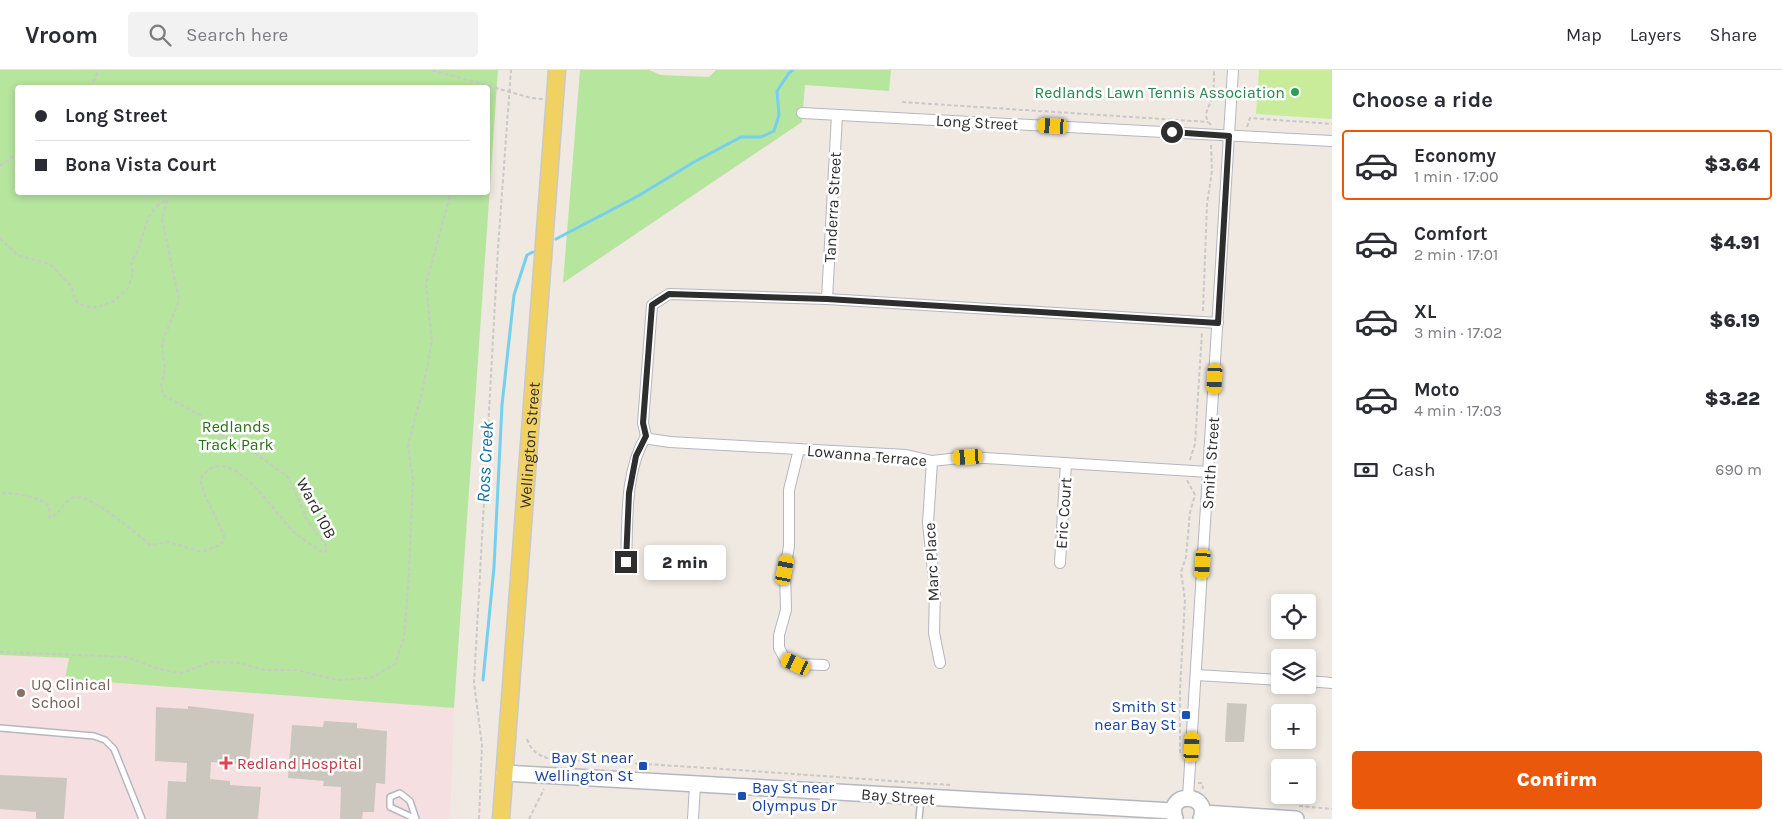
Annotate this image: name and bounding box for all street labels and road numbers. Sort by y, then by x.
street label: Long Street [935,111,1019,134]
street label: Tanderra Street [820,151,845,263]
street label: Wellington Street [515,381,544,509]
street label: Smith Street [1198,416,1223,510]
street label: Lowanna Terrace [806,441,928,470]
street label: Ward 10B [293,474,341,542]
street label: Eric Court [1052,477,1075,549]
street label: Marc Place [920,522,943,602]
street label: Bay Street [860,784,935,809]

